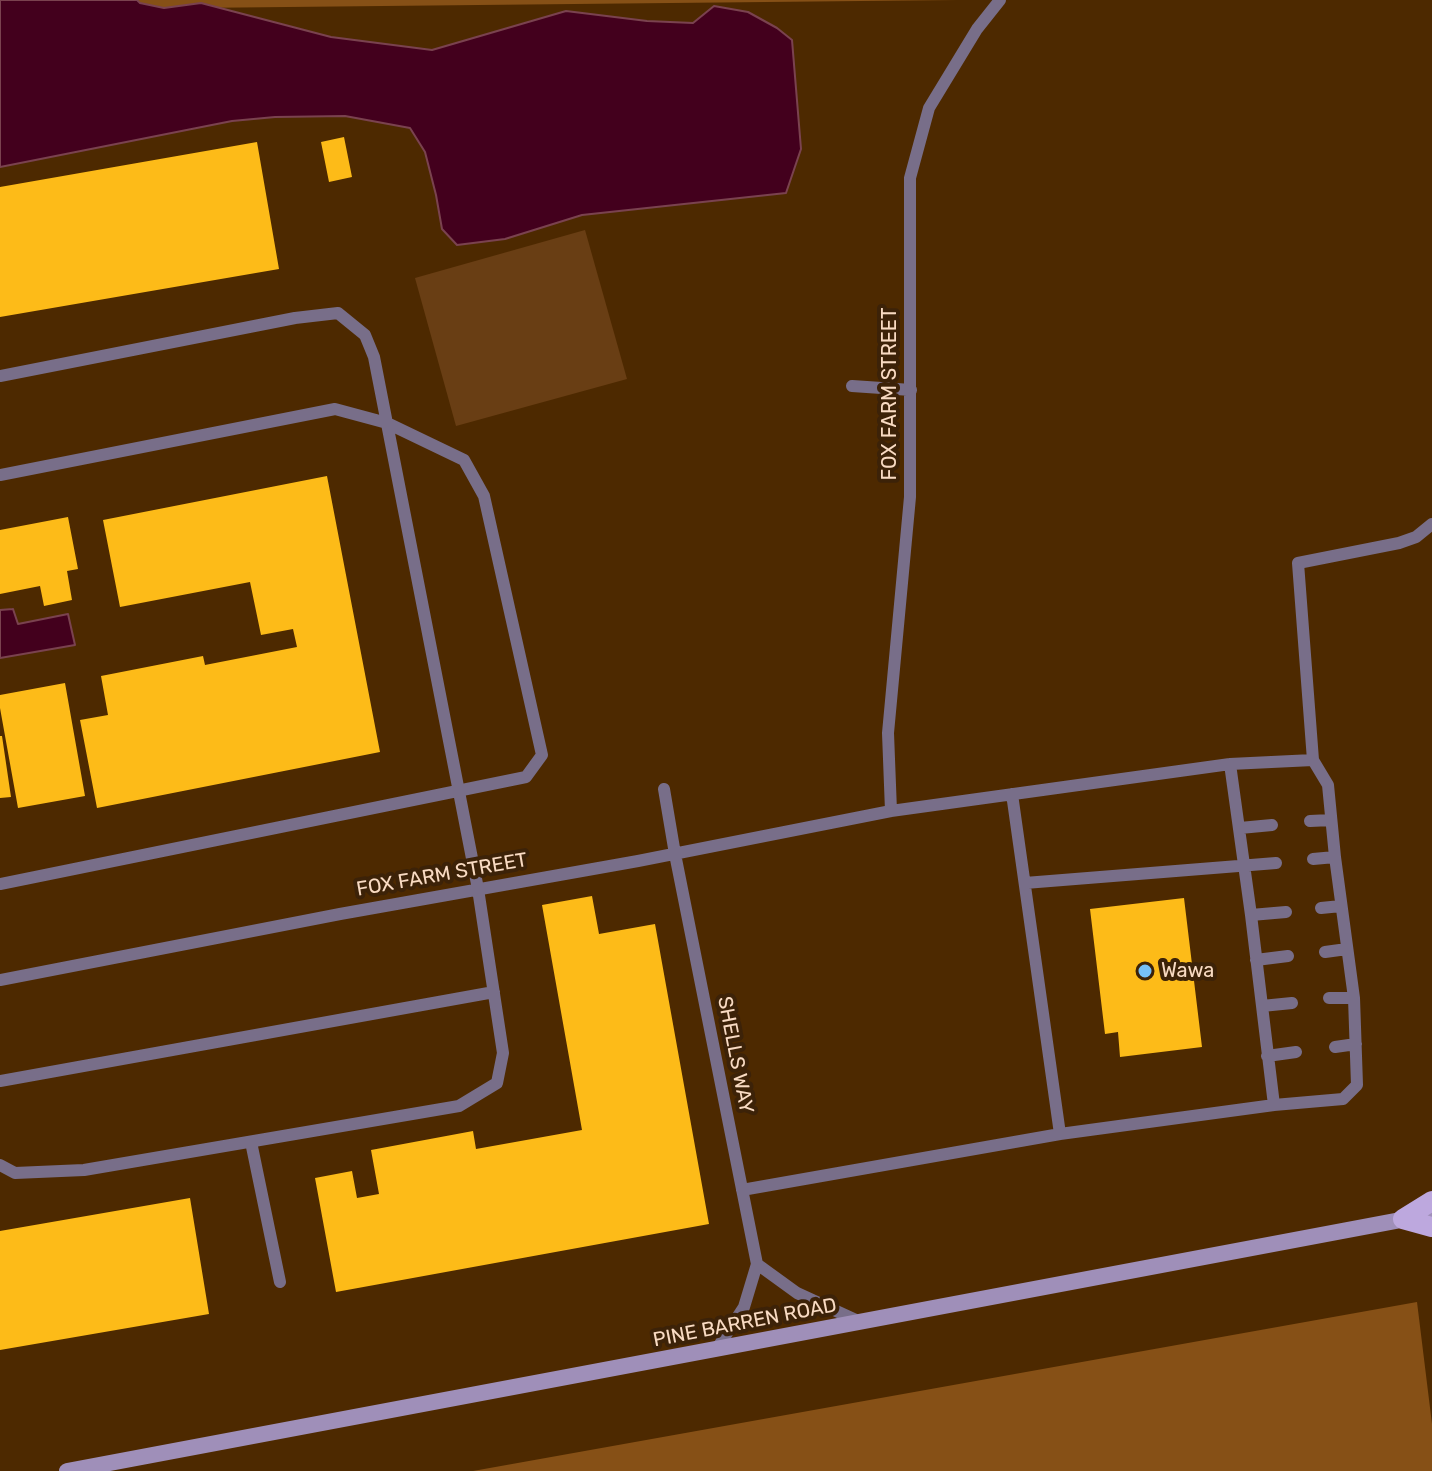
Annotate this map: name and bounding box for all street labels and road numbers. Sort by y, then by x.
street label: FOX FARM STREET [878,307,902,481]
street label: FOX FARM STREET [355,848,529,902]
street label: SHELLS WAY [712,994,758,1116]
street label: PINE BARREN ROAD [651,1293,839,1353]

